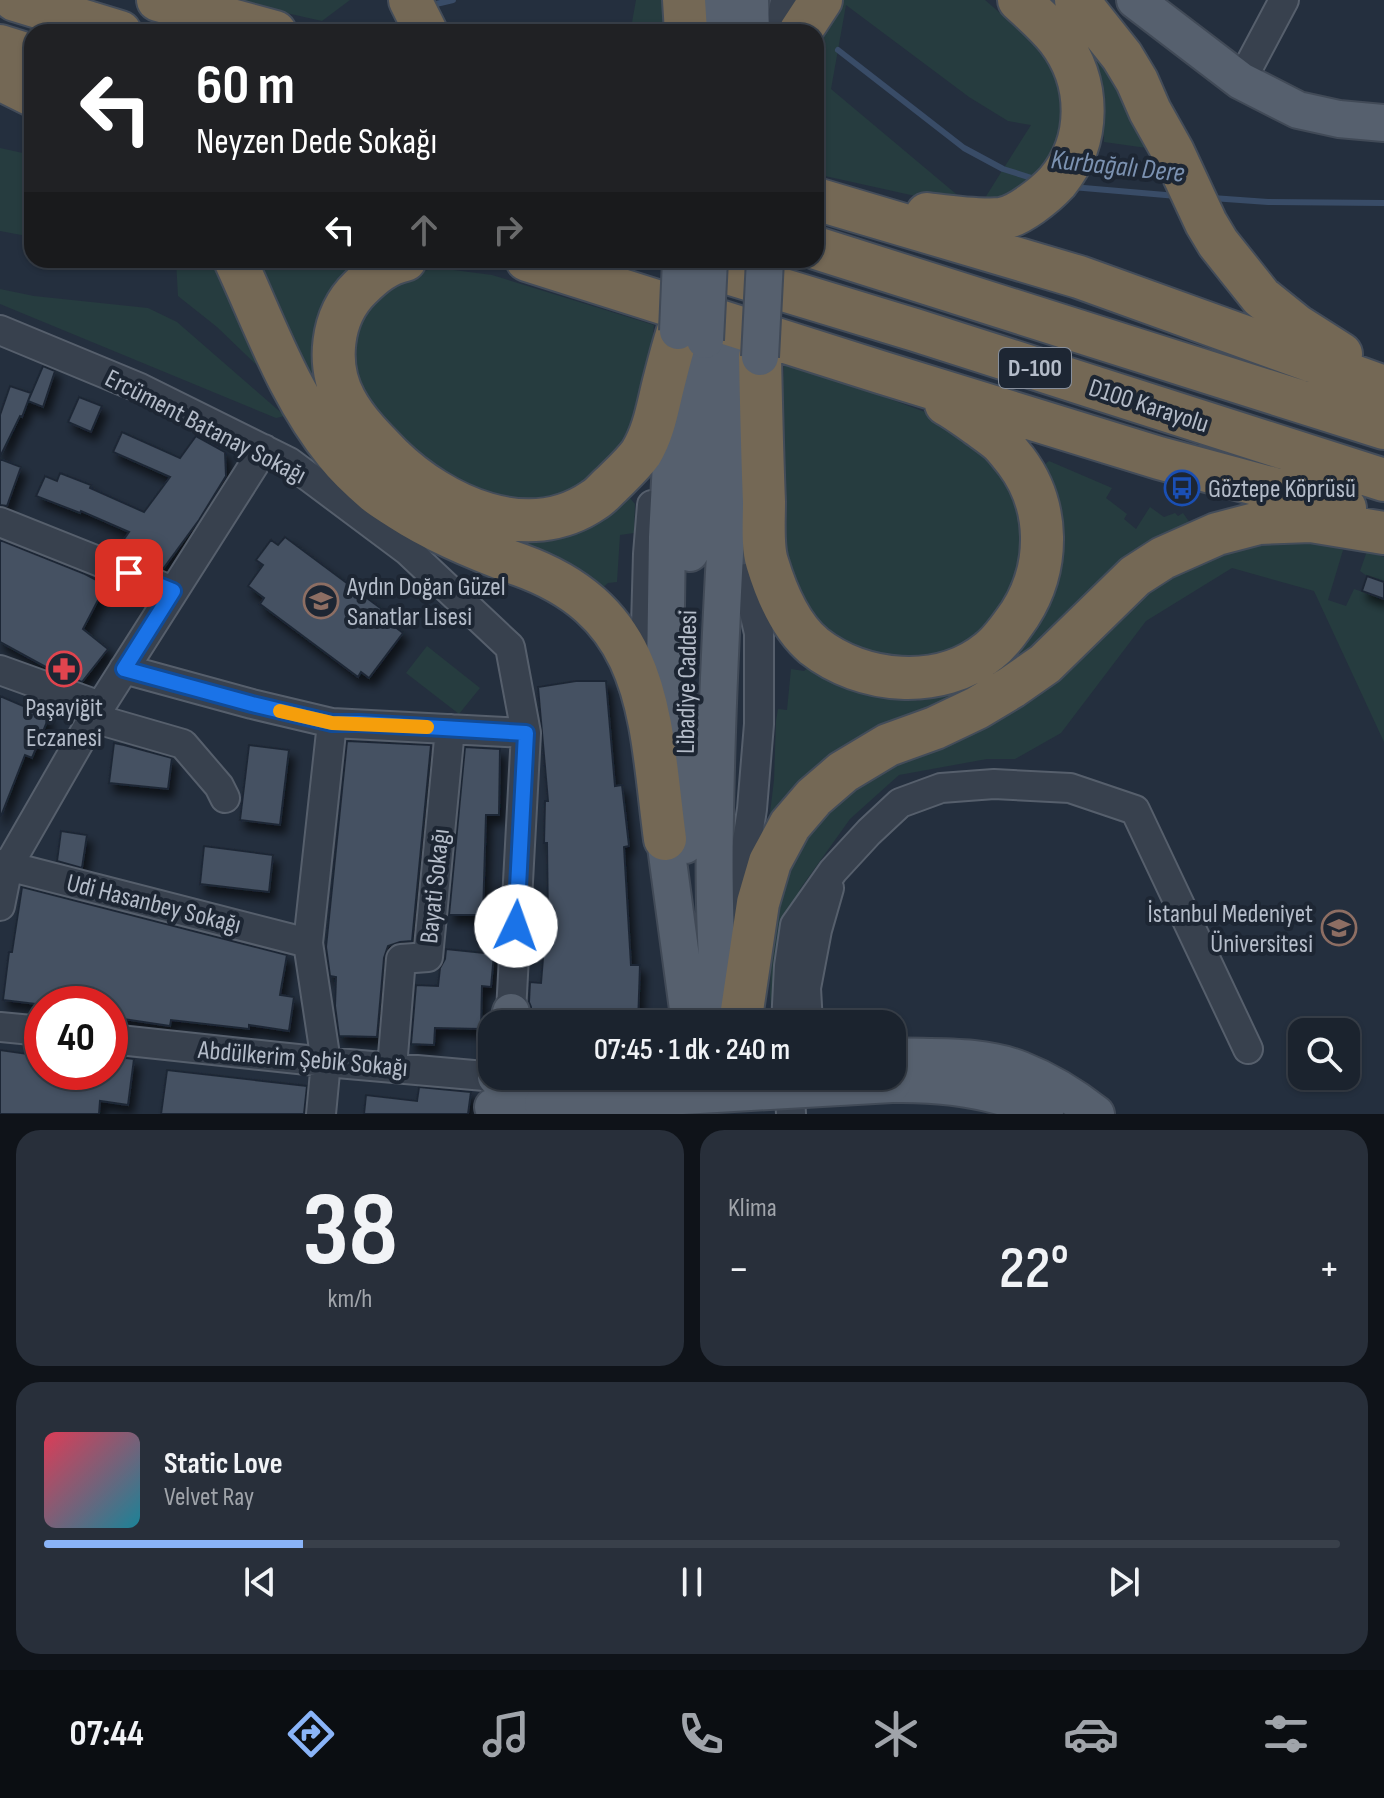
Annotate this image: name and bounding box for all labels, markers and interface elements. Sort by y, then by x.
text: 60 m [196,53,295,120]
icon: left [64,56,168,160]
text: Neyzen Dede Sokağı [196,121,437,164]
water label: Kurbağalı Dere [1049,143,1186,190]
icon: left [318,208,362,252]
icon: ahead [402,208,446,252]
icon: right [486,208,530,252]
road number: D-100 [999,348,1071,388]
street label: Ercüment Batanay Sokağı [100,363,311,491]
street label: D100 Karayolu [1085,373,1212,440]
bus stop icon: Göztepe Köprüsü [1163,469,1201,507]
place label: Göztepe Köprüsü [1208,474,1356,505]
pin [95,539,163,607]
icon: arrive [107,551,151,595]
place label: Aydın Doğan Güzel Sanatlar Lisesi [346,572,506,633]
school or university icon: Aydın Doğan Güzel Sanatlar Lisesi [302,582,340,620]
street label: Libadiye Caddesi [671,610,704,754]
pharmacy icon: Paşayiğit Eczanesi [45,650,83,688]
place label: Paşayiğit Eczanesi [25,693,103,754]
street label: Bayati Sokağı [414,827,457,945]
street label: Udi Hasanbey Sokağı [63,868,244,941]
position arrow [474,884,558,968]
place label: İstanbul Medeniyet Üniversitesi [1148,899,1313,960]
school or university icon: İstanbul Medeniyet Üniversitesi [1320,909,1358,947]
speed limit sign: 40 [24,986,128,1090]
map controls [1288,1018,1360,1090]
button: search [1288,1018,1360,1090]
text: 07:45 · 1 dk · 240 m [594,1032,790,1068]
street label: Abdülkerim Şebik Sokağı [196,1035,409,1084]
text: 38 [302,1169,398,1294]
text: Klima [728,1193,777,1224]
text: 22° [999,1233,1069,1305]
text: − [728,1243,750,1296]
text: + [1318,1243,1340,1296]
text: km/h [328,1284,372,1315]
text: Static Love [164,1446,283,1482]
text: Velvet Ray [164,1482,254,1513]
icon: previous [238,1560,282,1604]
icon: pause [670,1560,714,1604]
icon: next [1102,1560,1146,1604]
icon: directions [283,1706,339,1762]
icon: music [478,1706,534,1762]
icon: phone [673,1706,729,1762]
icon: climate [868,1706,924,1762]
icon: car [1063,1706,1119,1762]
icon: filters [1258,1706,1314,1762]
text: 07:44 [70,1713,144,1756]

